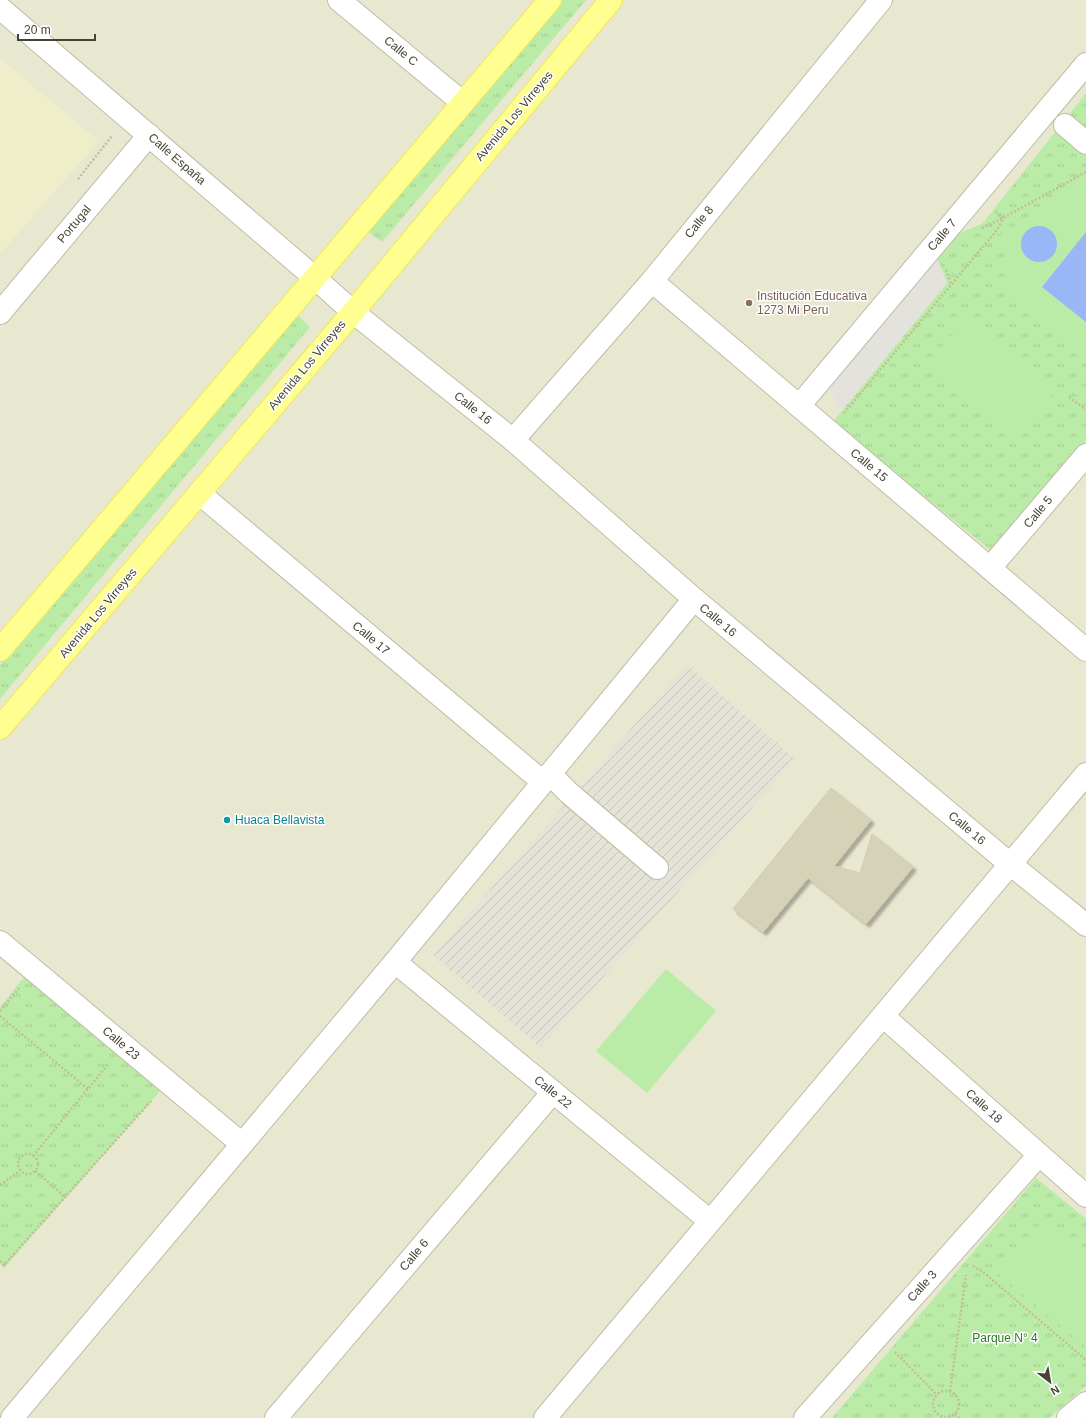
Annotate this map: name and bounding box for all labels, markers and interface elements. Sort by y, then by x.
scale bar [18,16,95,42]
text: 20 m [24,23,51,37]
street label: Calle C [381,33,421,69]
street label: Avenida Los Virreyes [472,68,556,164]
street label: Calle España [145,130,209,188]
street label: Portugal [54,202,94,246]
street label: Calle 8 [682,203,716,241]
street label: Calle 7 [925,216,960,254]
place label: Institución Educativa 1273 Mi Peru [757,289,867,317]
marker: Institución Educativa 1273 Mi Peru [744,298,754,308]
street label: Avenida Los Virreyes [265,317,349,413]
street label: Calle 16 [451,389,495,427]
street label: Calle 15 [848,445,891,485]
street label: Calle 5 [1021,493,1056,531]
street label: Avenida Los Virreyes [56,565,140,661]
street label: Calle 16 [697,600,740,640]
street label: Calle 17 [350,618,393,658]
street label: Calle 16 [946,808,989,848]
place label: Huaca Bellavista [235,813,325,827]
marker: Huaca Bellavista [222,815,232,825]
street label: Calle 23 [100,1023,143,1063]
street label: Calle 22 [531,1073,575,1111]
street label: Calle 18 [963,1086,1005,1126]
street label: Calle 6 [397,1236,432,1274]
street label: Calle 3 [904,1267,940,1305]
park label: Parque N° 4 [972,1331,1038,1345]
north arrow [1030,1362,1070,1402]
text: N [1049,1383,1062,1398]

